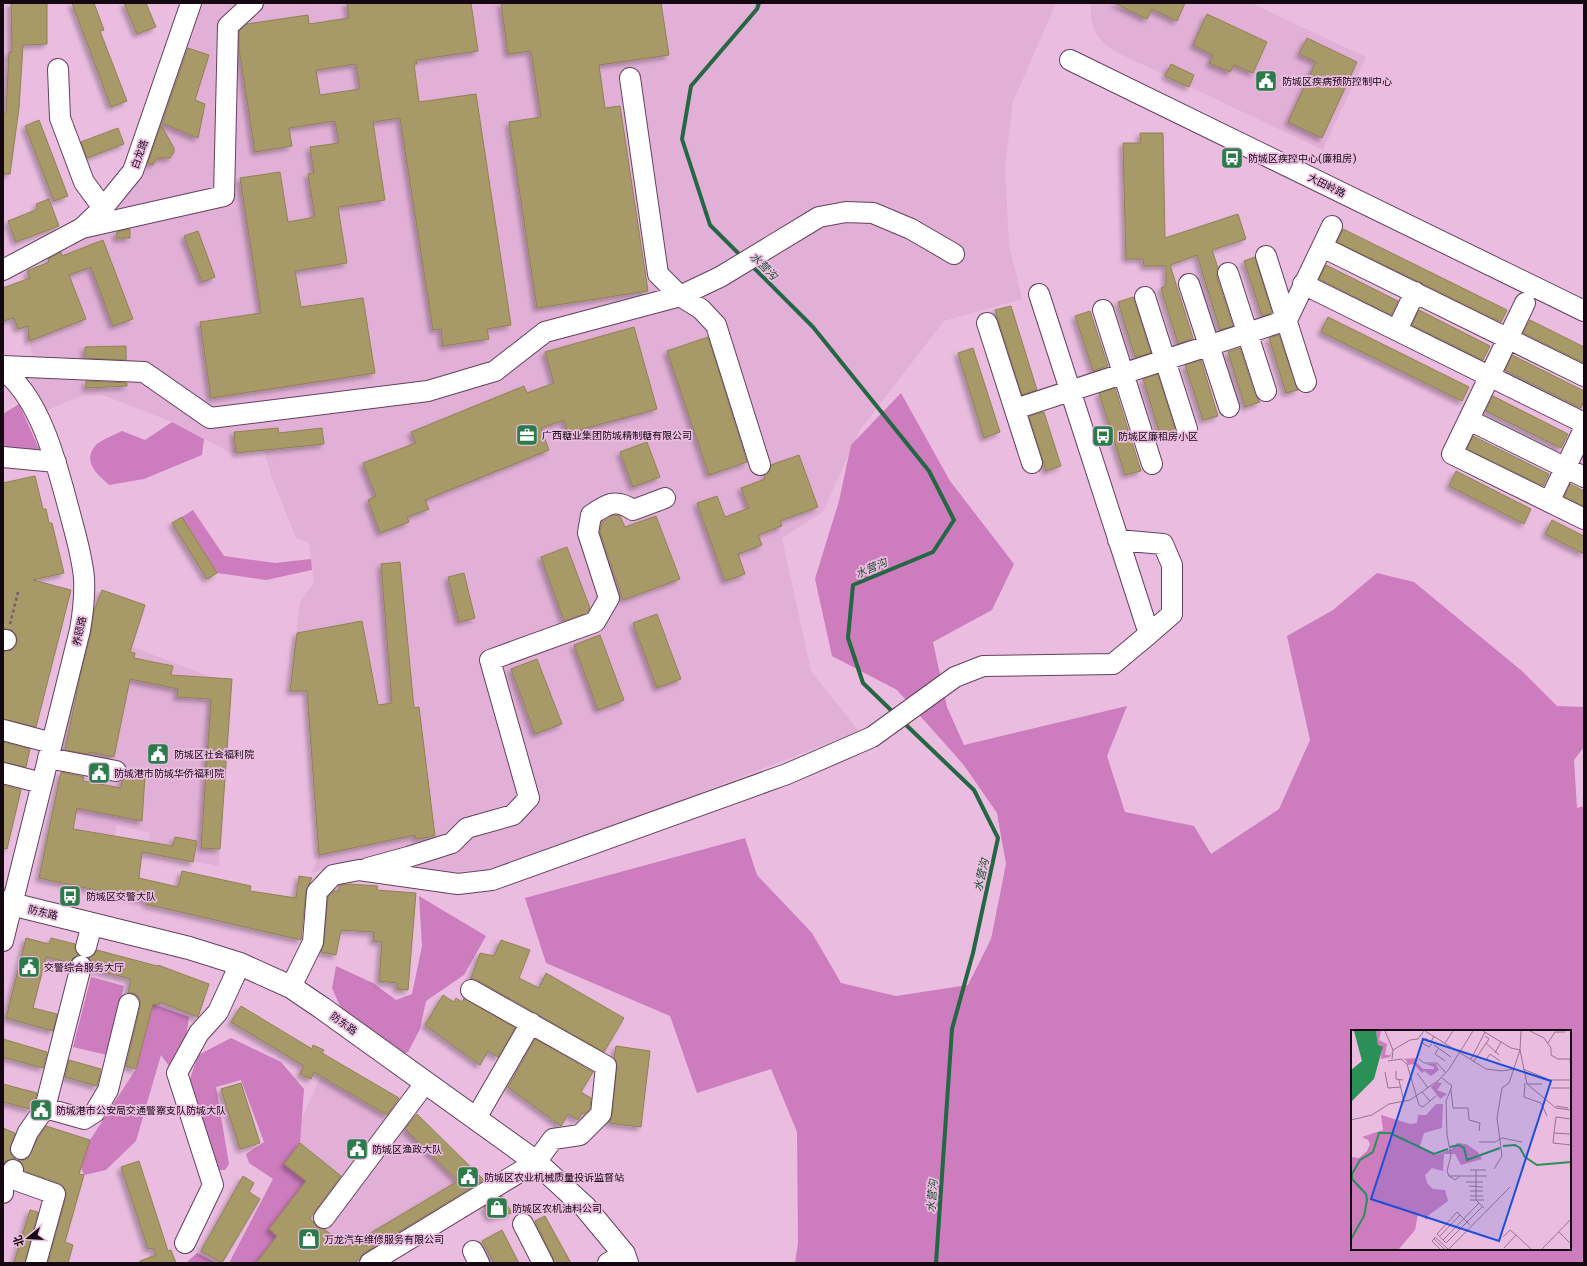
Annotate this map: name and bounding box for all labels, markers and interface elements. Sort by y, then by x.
public building icon: 防城区疾病预防控制中心 [1253,68,1279,94]
place label: 防城区疾病预防控制中心 [1282,75,1392,88]
street label: 白龙路 [128,138,151,170]
bus stop icon: 防城区疾控中心(廉租房) [1219,145,1245,171]
place label: 防城区疾控中心(廉租房) [1248,152,1357,165]
street label: 大田岭路 [1306,171,1348,200]
water label: 水营沟 [747,249,781,283]
office icon: 广西糖业集团防城精制糖有限公司 [514,422,540,448]
bus stop icon: 防城区廉租房小区 [1090,423,1116,449]
place label: 广西糖业集团防城精制糖有限公司 [542,429,692,442]
place label: 防城区廉租房小区 [1118,430,1198,443]
water label: 水营沟 [853,555,890,581]
street label: 养颐路 [70,615,89,647]
public building icon: 防城区社会福利院 [145,741,171,767]
place label: 防城区社会福利院 [174,748,254,761]
public building icon: 防城港市防城华侨福利院 [86,760,112,786]
place label: 防城港市防城华侨福利院 [114,767,224,780]
water label: 水营沟 [970,856,992,893]
bus stop icon: 防城区交警大队 [57,883,83,909]
place label: 防城区交警大队 [86,890,156,903]
street label: 防东路 [27,903,59,922]
public building icon: 交警综合服务大厅 [16,954,42,980]
place label: 交警综合服务大厅 [44,961,124,974]
street label: 防东路 [328,1009,360,1037]
inset map [1351,1030,1571,1250]
public building icon: 防城港市公安局交通警察支队防城大队 [28,1097,54,1123]
place label: 防城港市公安局交通警察支队防城大队 [56,1104,226,1117]
public building icon: 防城区渔政大队 [344,1136,370,1162]
place label: 防城区渔政大队 [372,1143,442,1156]
public building icon: 防城区农业机械质量投诉监督站 [455,1164,481,1190]
place label: 防城区农业机械质量投诉监督站 [484,1171,624,1184]
water label: 水营沟 [924,1178,940,1213]
shop icon: 防城区农机油料公司 [484,1195,510,1221]
place label: 防城区农机油料公司 [512,1202,602,1215]
north arrow [8,1218,48,1258]
shop icon: 万龙汽车维修服务有限公司 [296,1226,322,1252]
place label: 万龙汽车维修服务有限公司 [324,1233,444,1246]
text: 北 [10,1234,27,1248]

